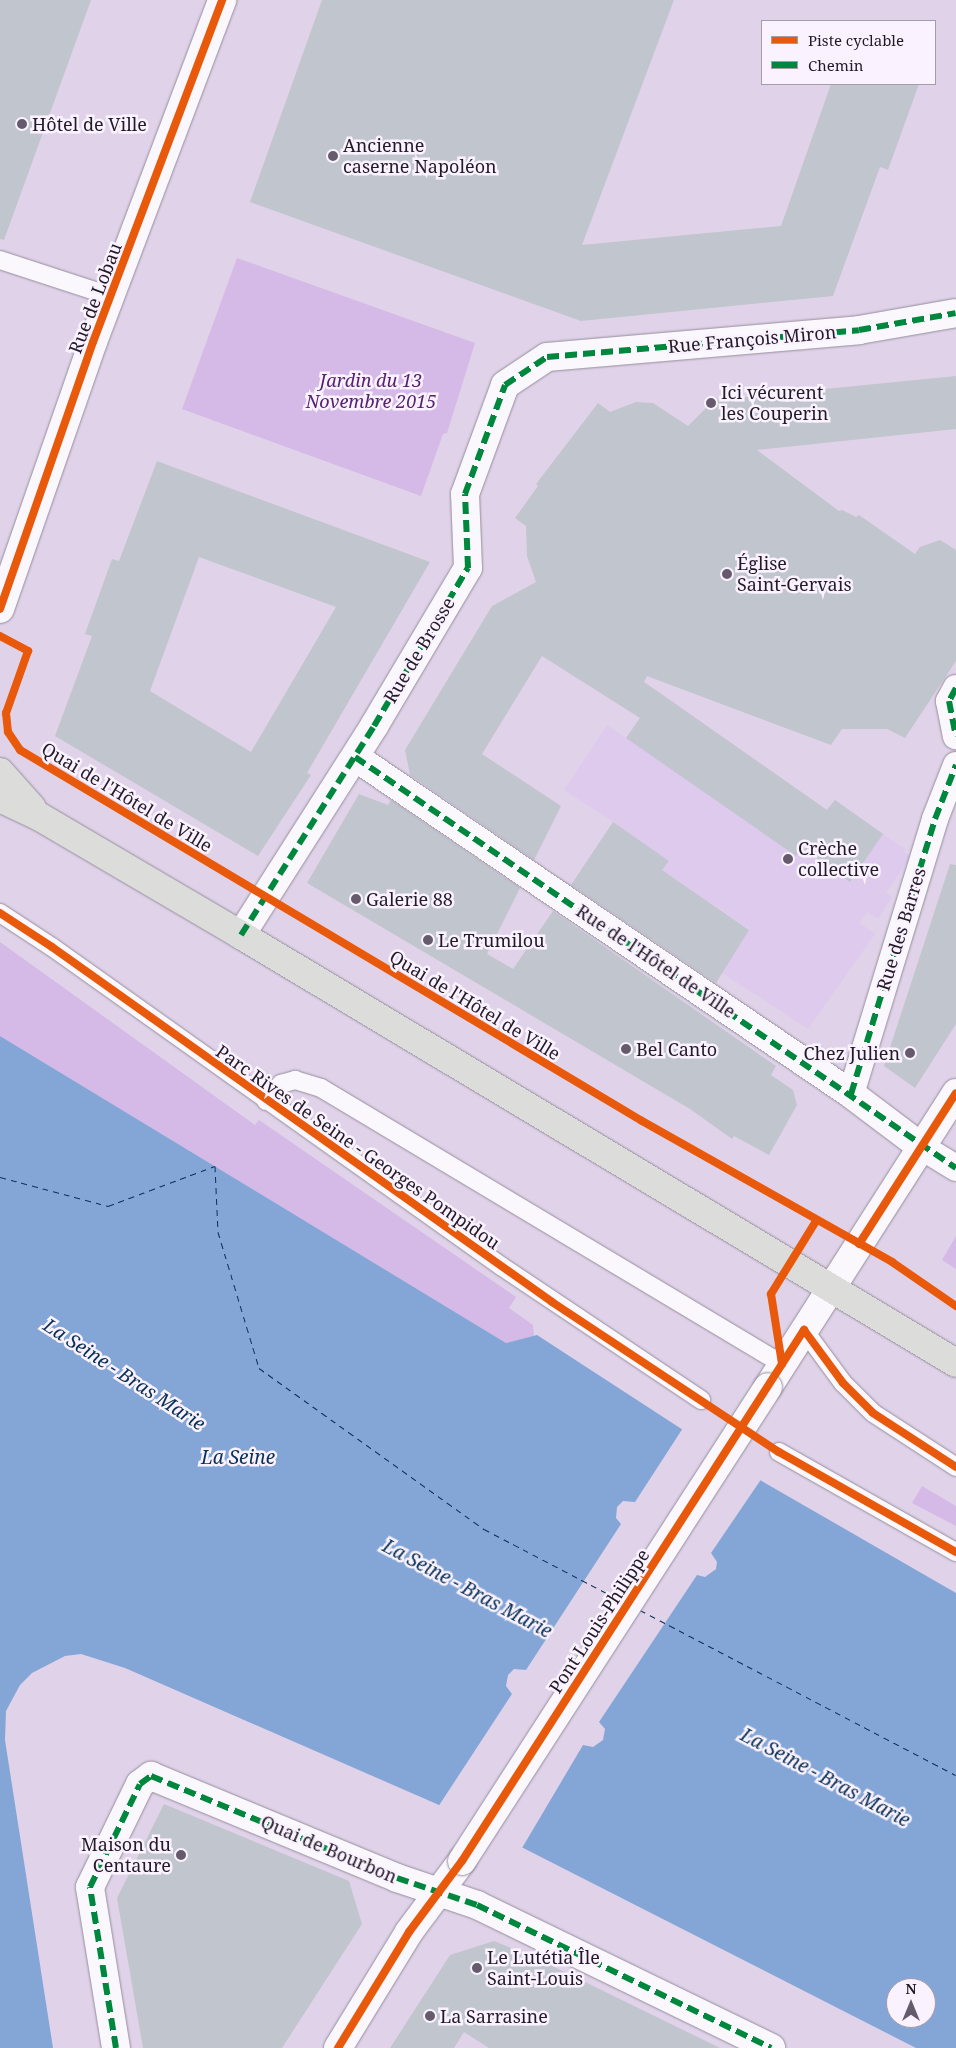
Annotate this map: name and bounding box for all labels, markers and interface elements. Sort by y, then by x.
legend [761,20,936,85]
text: Piste cyclable [808,30,904,50]
text: Chemin [808,55,863,75]
place label: Hôtel de Ville [32,113,147,135]
marker: Hôtel de Ville [16,118,28,130]
place label: Ancienne caserne Napoléon [343,135,497,178]
marker: Ancienne caserne Napoléon [327,150,339,162]
street label: Rue de Lobau [64,239,126,357]
street label: Rue François Miron [667,321,837,357]
park label: Jardin du 13 Novembre 2015 [306,370,436,412]
place label: Ici vécurent les Couperin [721,382,828,424]
marker: Ici vécurent les Couperin [705,397,717,409]
place label: Église Saint-Gervais [737,553,852,596]
marker: Église Saint-Gervais [721,568,733,580]
street label: Rue de Brosse [379,593,459,707]
street label: Quai de l'Hôtel de Ville [38,737,216,857]
place label: Crèche collective [798,838,879,881]
marker: Crèche collective [782,853,794,865]
street label: Rue des Barres [872,865,930,993]
place label: Galerie 88 [366,888,453,910]
marker: Galerie 88 [350,893,362,905]
street label: Rue de l'Hôtel de Ville [572,900,740,1022]
place label: Le Trumilou [438,929,545,951]
marker: Le Trumilou [422,934,434,946]
street label: Quai de l'Hôtel de Ville [386,945,564,1065]
place label: Bel Canto [636,1038,717,1060]
street label: Parc Rives de Seine - Georges Pompidou [212,1040,504,1254]
place label: Chez Julien [804,1042,900,1064]
marker: Bel Canto [620,1043,632,1055]
marker: Chez Julien [904,1047,916,1059]
water label: La Seine - Bras Marie [39,1314,209,1436]
water label: La Seine [201,1447,275,1469]
water label: La Seine - Bras Marie [379,1535,555,1643]
street label: Pont Louis-Philippe [544,1545,654,1697]
water label: La Seine - Bras Marie [737,1724,913,1832]
street label: Quai de Bourbon [258,1811,400,1887]
place label: Maison du Centaure [81,1834,171,1876]
marker: Maison du Centaure [175,1849,187,1861]
place label: Le Lutétia Île Saint-Louis [487,1947,600,1990]
marker: Le Lutétia Île Saint-Louis [471,1962,483,1974]
north arrow [886,1978,936,2028]
text: N [905,1979,917,1998]
place label: La Sarrasine [440,2005,548,2027]
marker: La Sarrasine [424,2010,436,2022]

